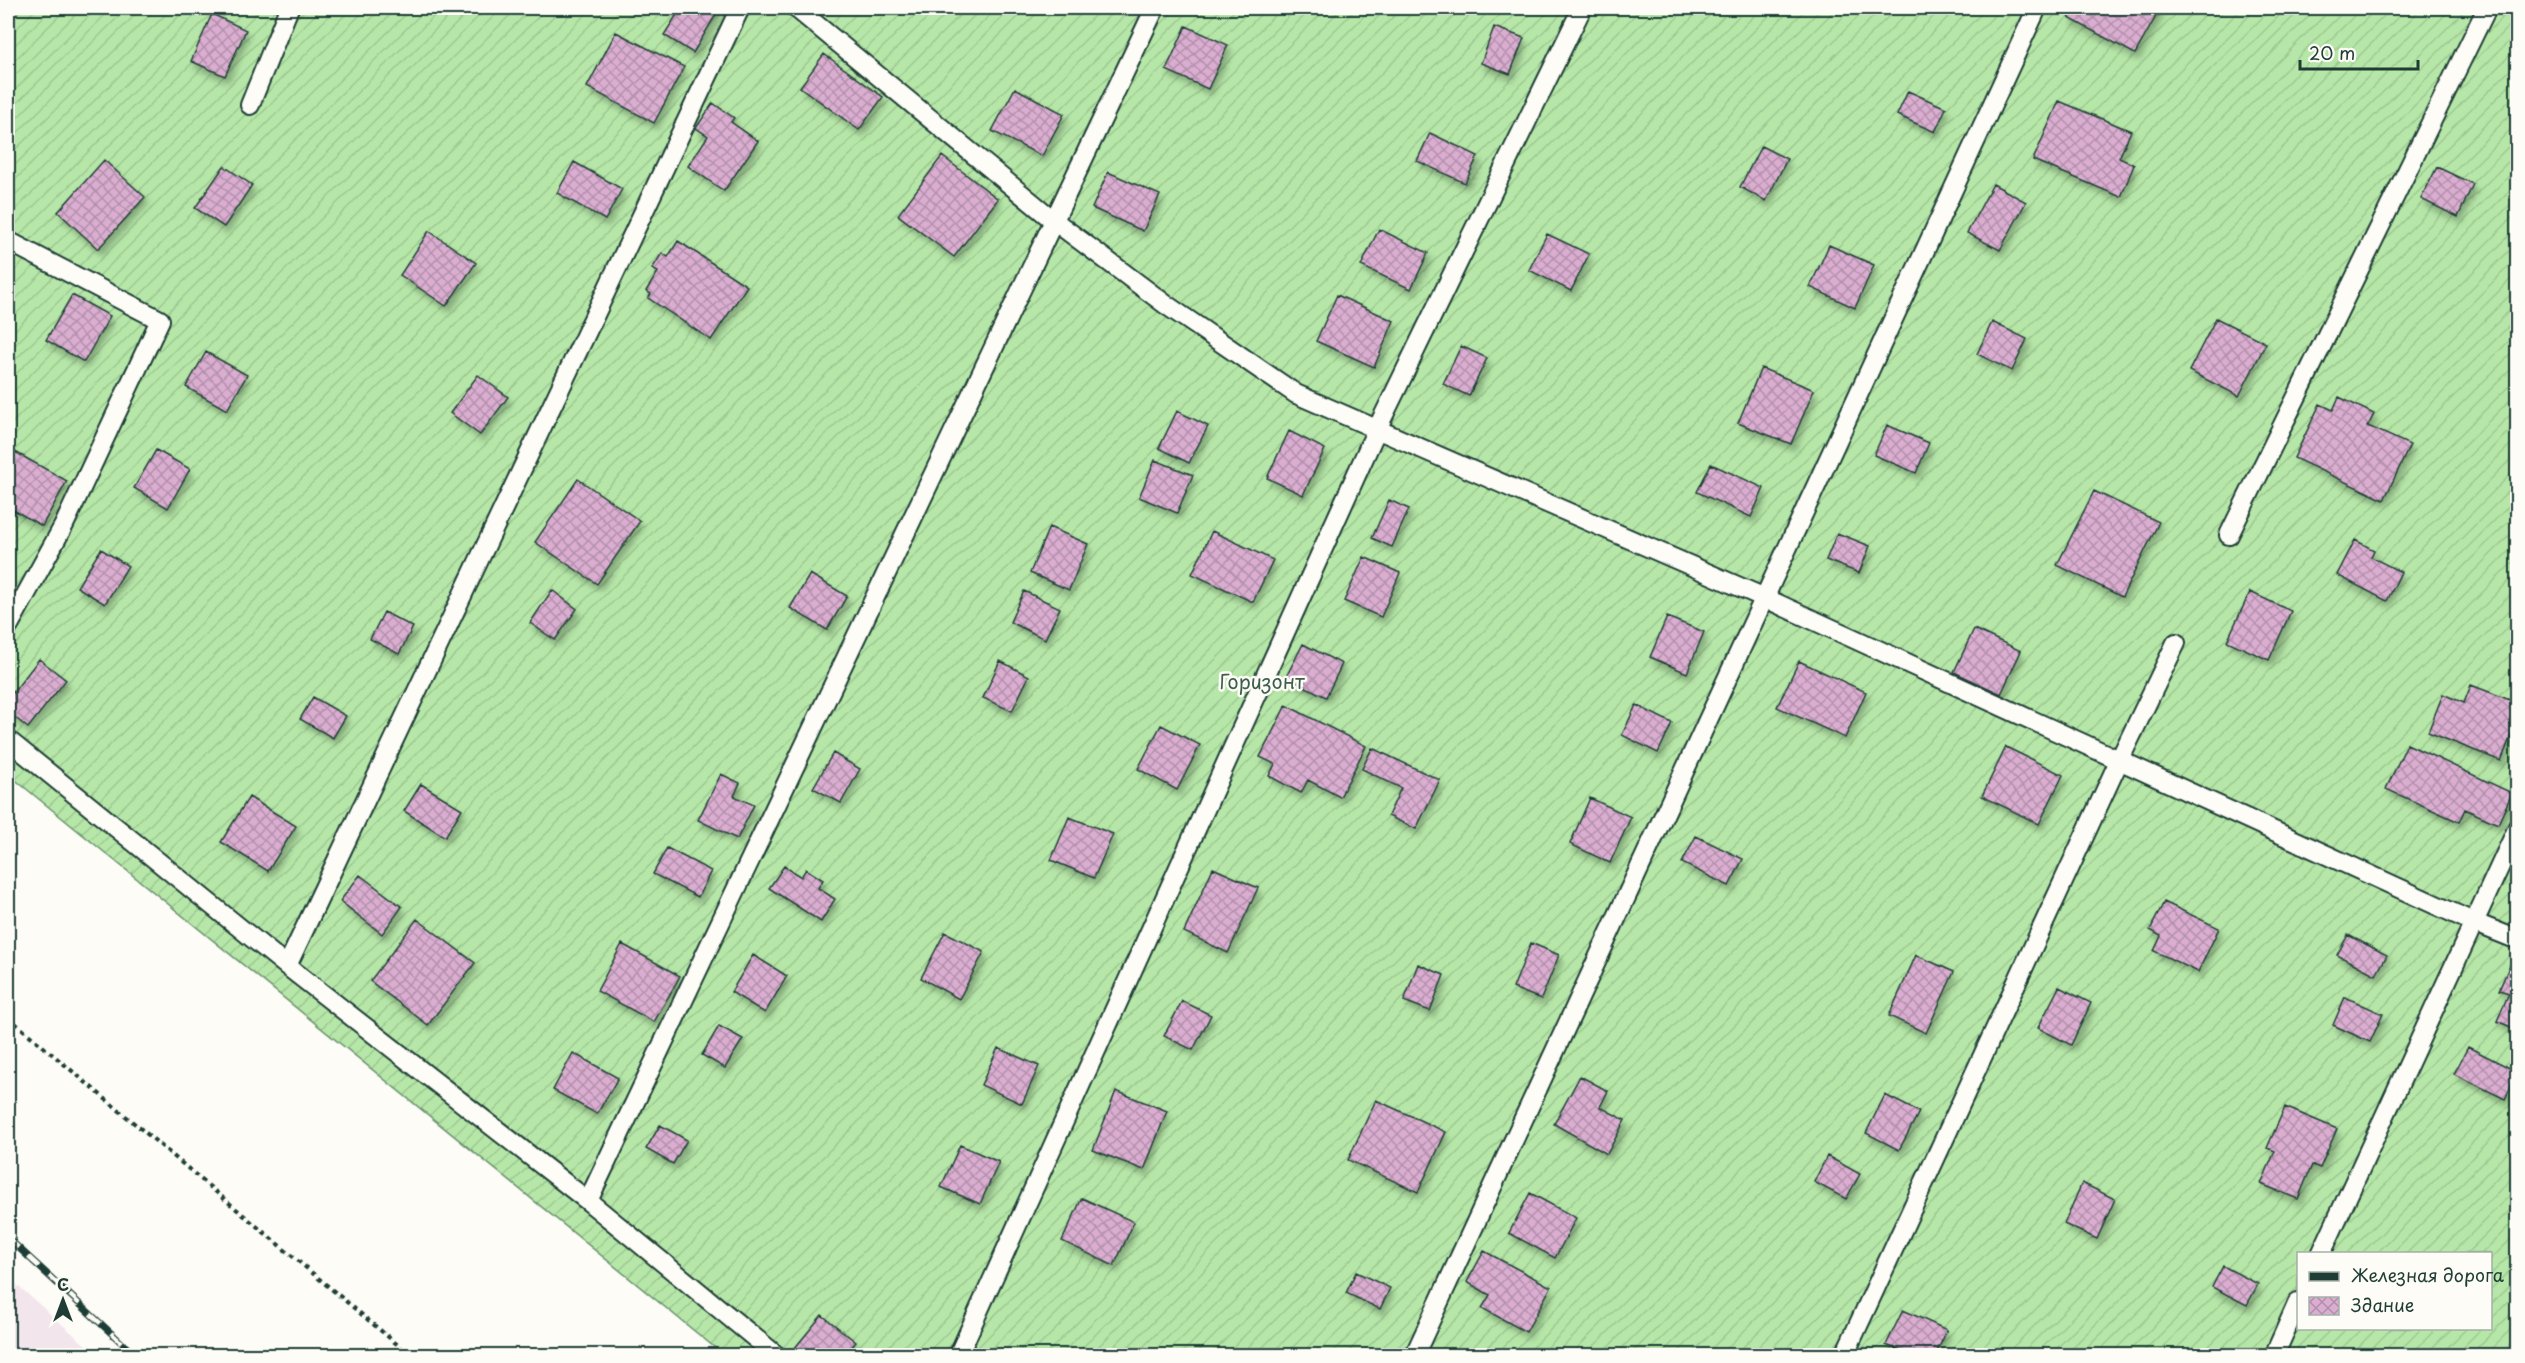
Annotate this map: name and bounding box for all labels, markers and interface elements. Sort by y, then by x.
scale bar [2300,33,2418,71]
text: 20 m [2309,39,2355,66]
park label: Горизонт [1219,666,1305,696]
legend [2297,1252,2492,1330]
text: Железная дорога [2351,1261,2505,1288]
north arrow [33,1270,93,1330]
text: С [57,1272,69,1296]
text: Здание [2351,1291,2414,1318]

